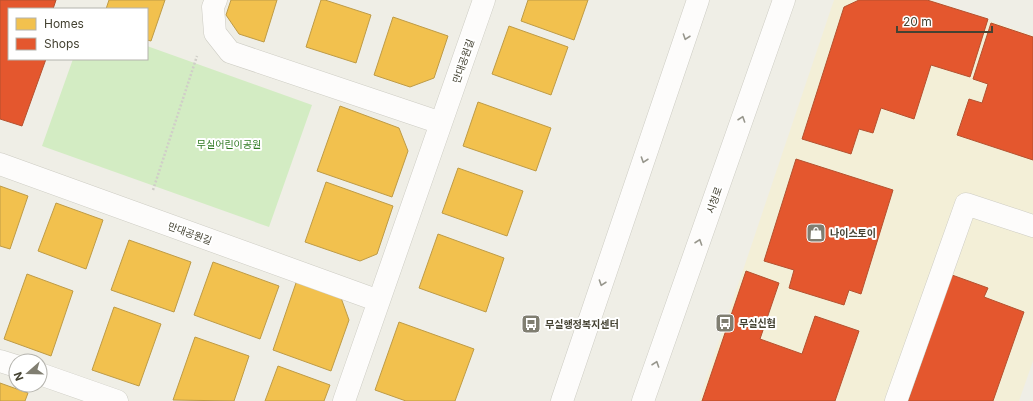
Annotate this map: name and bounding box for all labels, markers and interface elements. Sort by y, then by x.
legend [8,8,148,60]
scale bar [897,8,992,34]
text: 20 m [903,14,932,29]
text: Homes [44,16,84,31]
one-way arrow [682,33,691,40]
text: Shops [44,36,80,51]
street label: 만대공원길 [450,37,476,85]
one-way arrow [738,115,746,122]
park label: 무실어린이공원 [197,138,261,150]
one-way arrow [640,156,649,163]
street label: 시청로 [704,185,724,215]
street label: 만대공원길 [166,219,214,247]
shop icon: 나이스토이 [805,222,827,244]
place label: 나이스토이 [830,227,876,239]
one-way arrow [695,238,703,245]
one-way arrow [598,279,607,286]
bus stop icon: 무실신협 [714,312,736,334]
bus stop icon: 무실행정복지센터 [520,313,542,335]
place label: 무실신협 [739,317,776,329]
place label: 무실행정복지센터 [545,318,619,330]
north arrow [8,353,48,393]
one-way arrow [652,361,660,368]
text: N [11,370,27,383]

